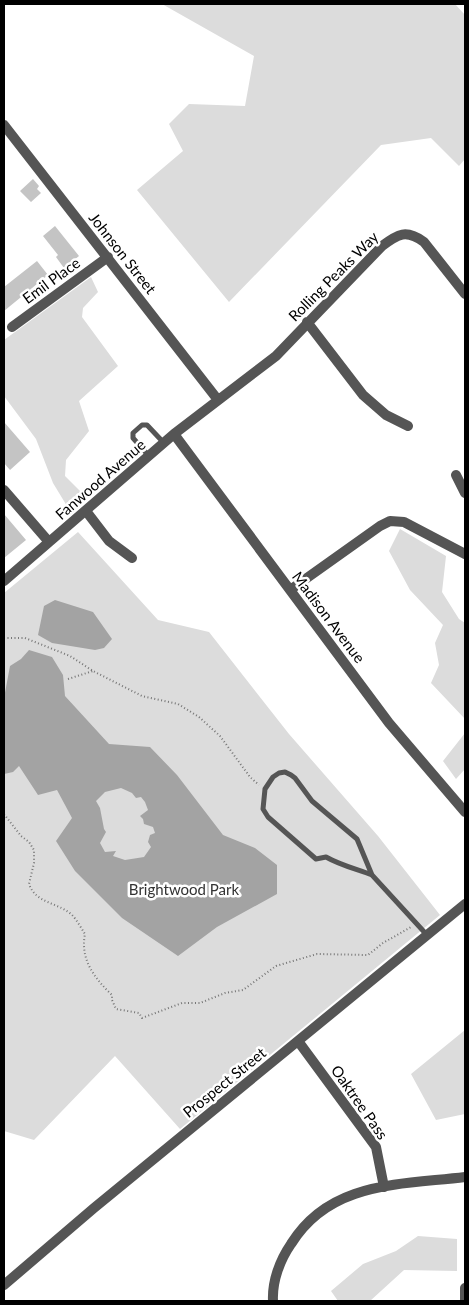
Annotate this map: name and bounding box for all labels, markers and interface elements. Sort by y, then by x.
street label: Johnson Street [86,209,161,298]
street label: Rolling Peaks Way [284,227,382,325]
street label: Emil Place [19,253,83,307]
street label: Fanwood Avenue [51,435,149,523]
street label: Madison Avenue [289,568,369,666]
park label: Brightwood Park [129,880,240,898]
street label: Prospect Street [179,1043,269,1121]
street label: Oaktree Pass [328,1061,392,1143]

